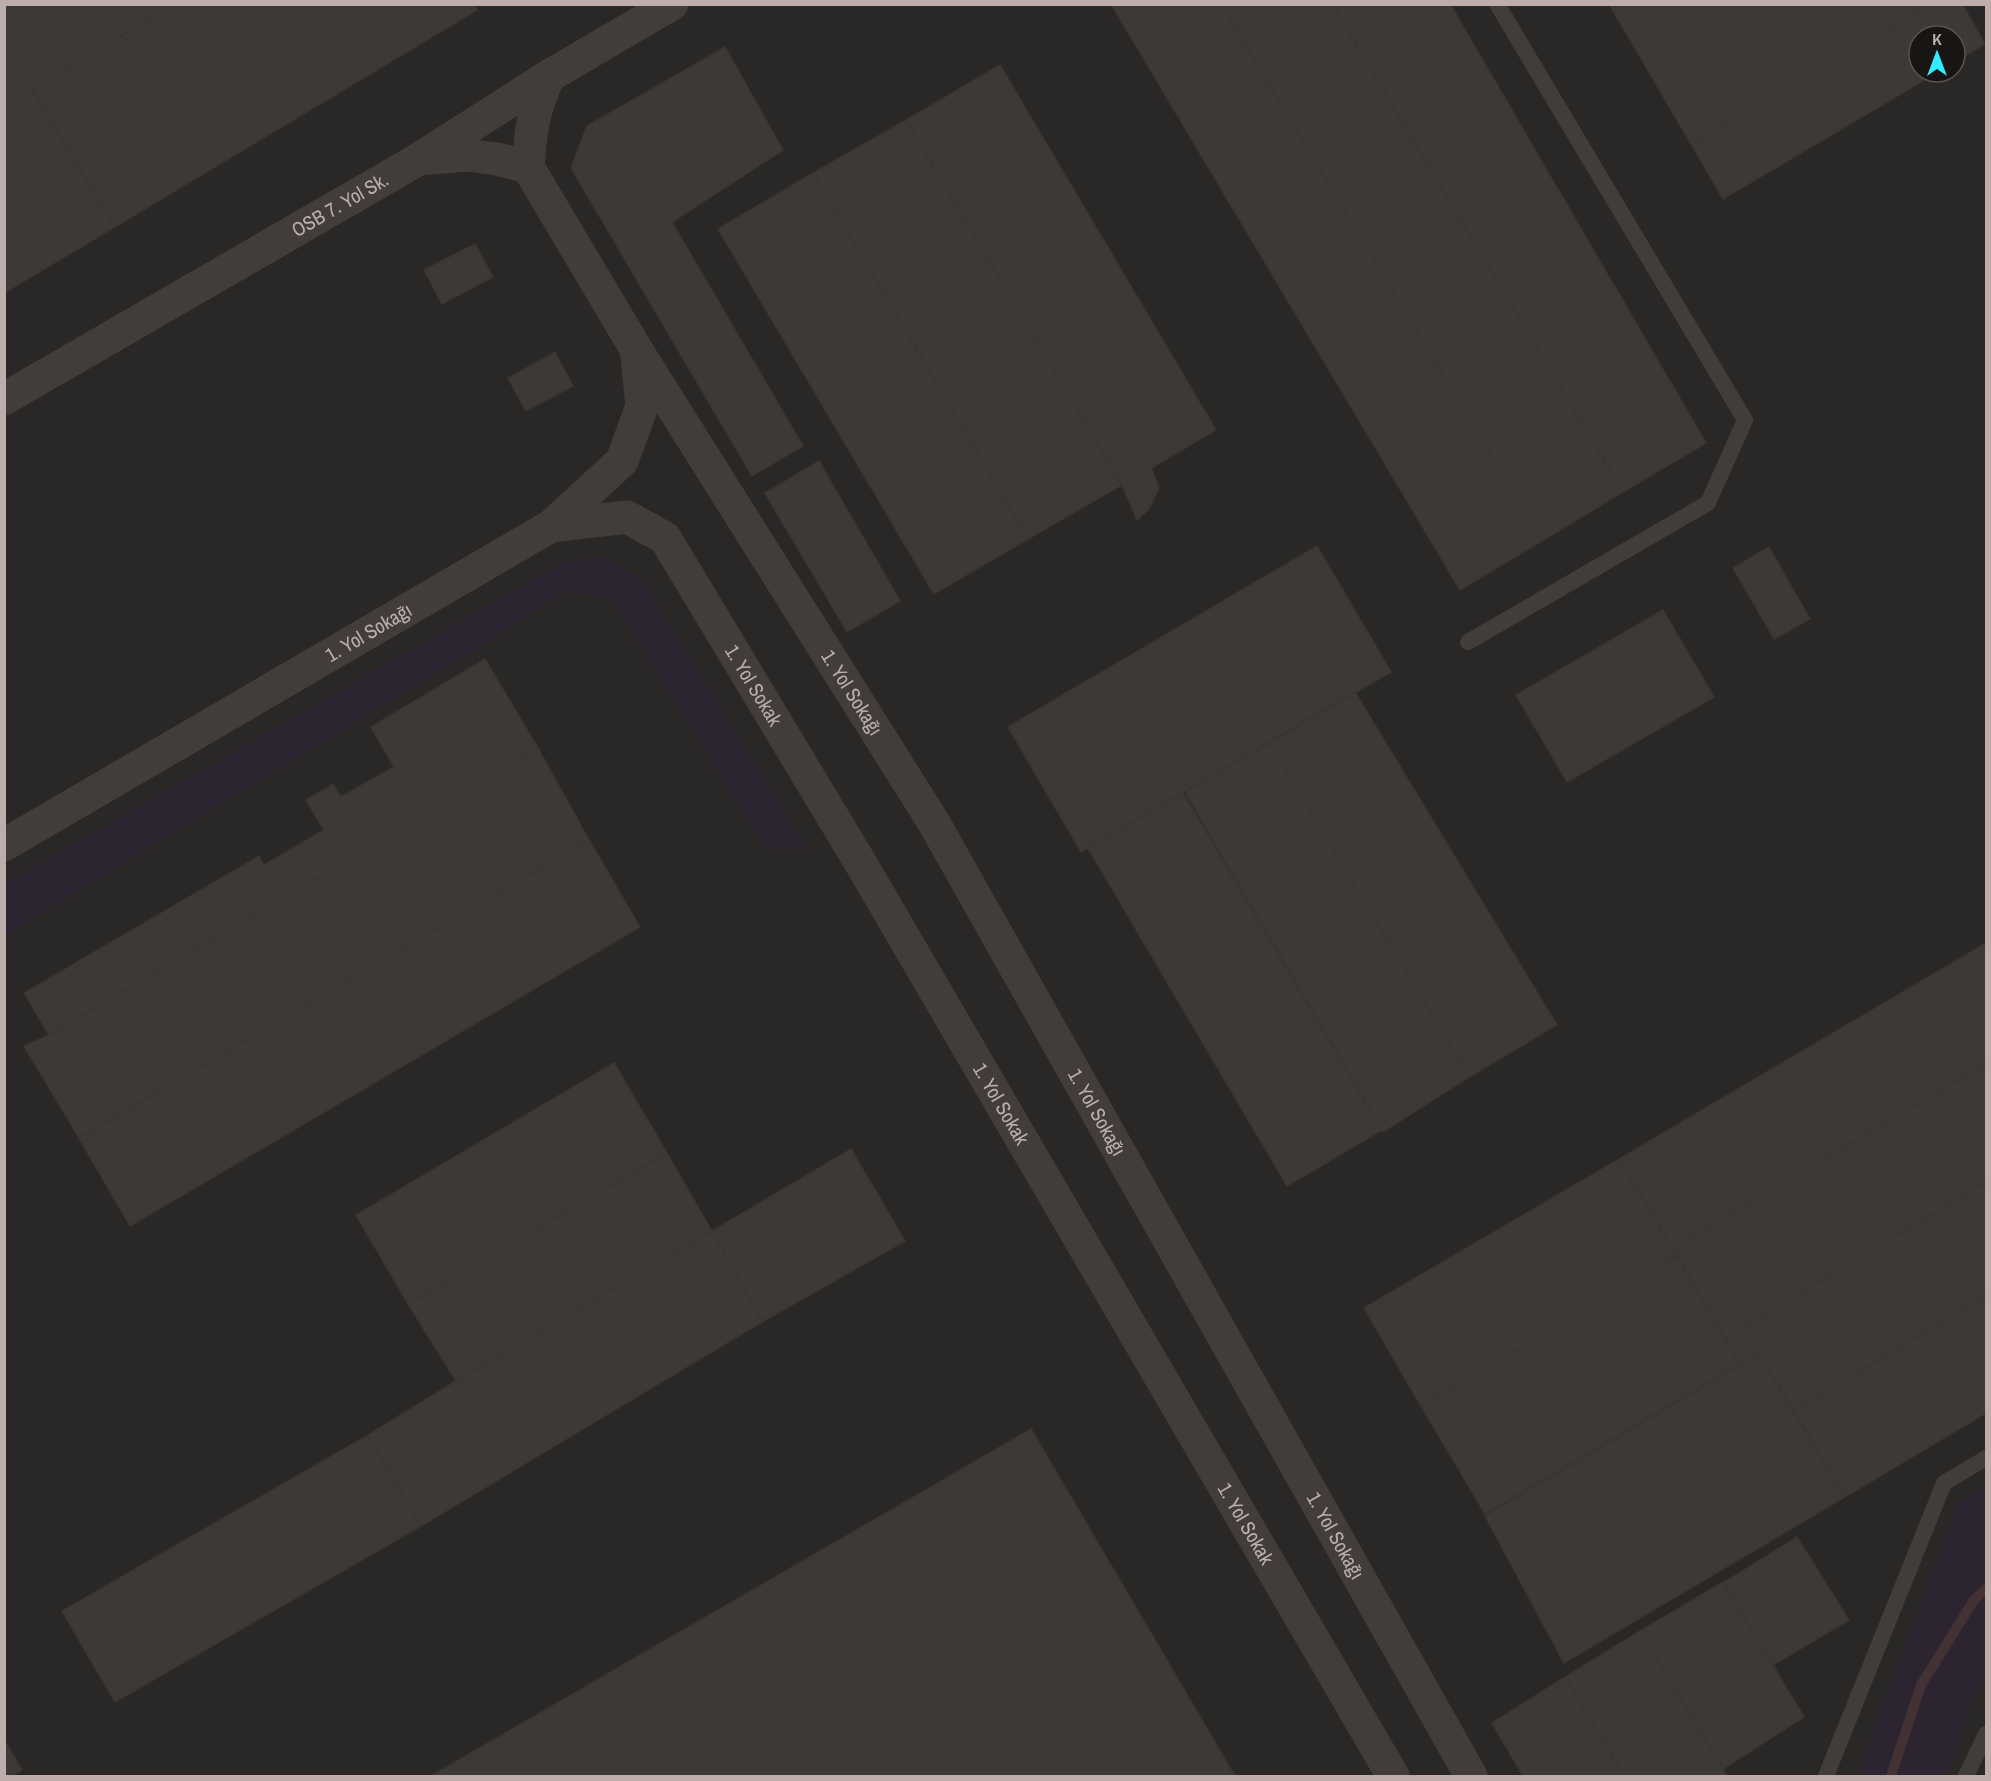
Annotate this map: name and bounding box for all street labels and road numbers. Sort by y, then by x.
street label: OSB 7. Yol Sk. [286,166,393,243]
street label: 1. Yol Sokağı [320,596,417,668]
street label: 1. Yol Sokak [719,639,789,732]
street label: 1. Yol Sokağı [815,645,889,740]
street label: 1. Yol Sokak [967,1058,1036,1150]
street label: 1. Yol Sokağı [1062,1064,1133,1160]
street label: 1. Yol Sokak [1212,1477,1281,1570]
street label: 1. Yol Sokağı [1301,1487,1371,1584]

